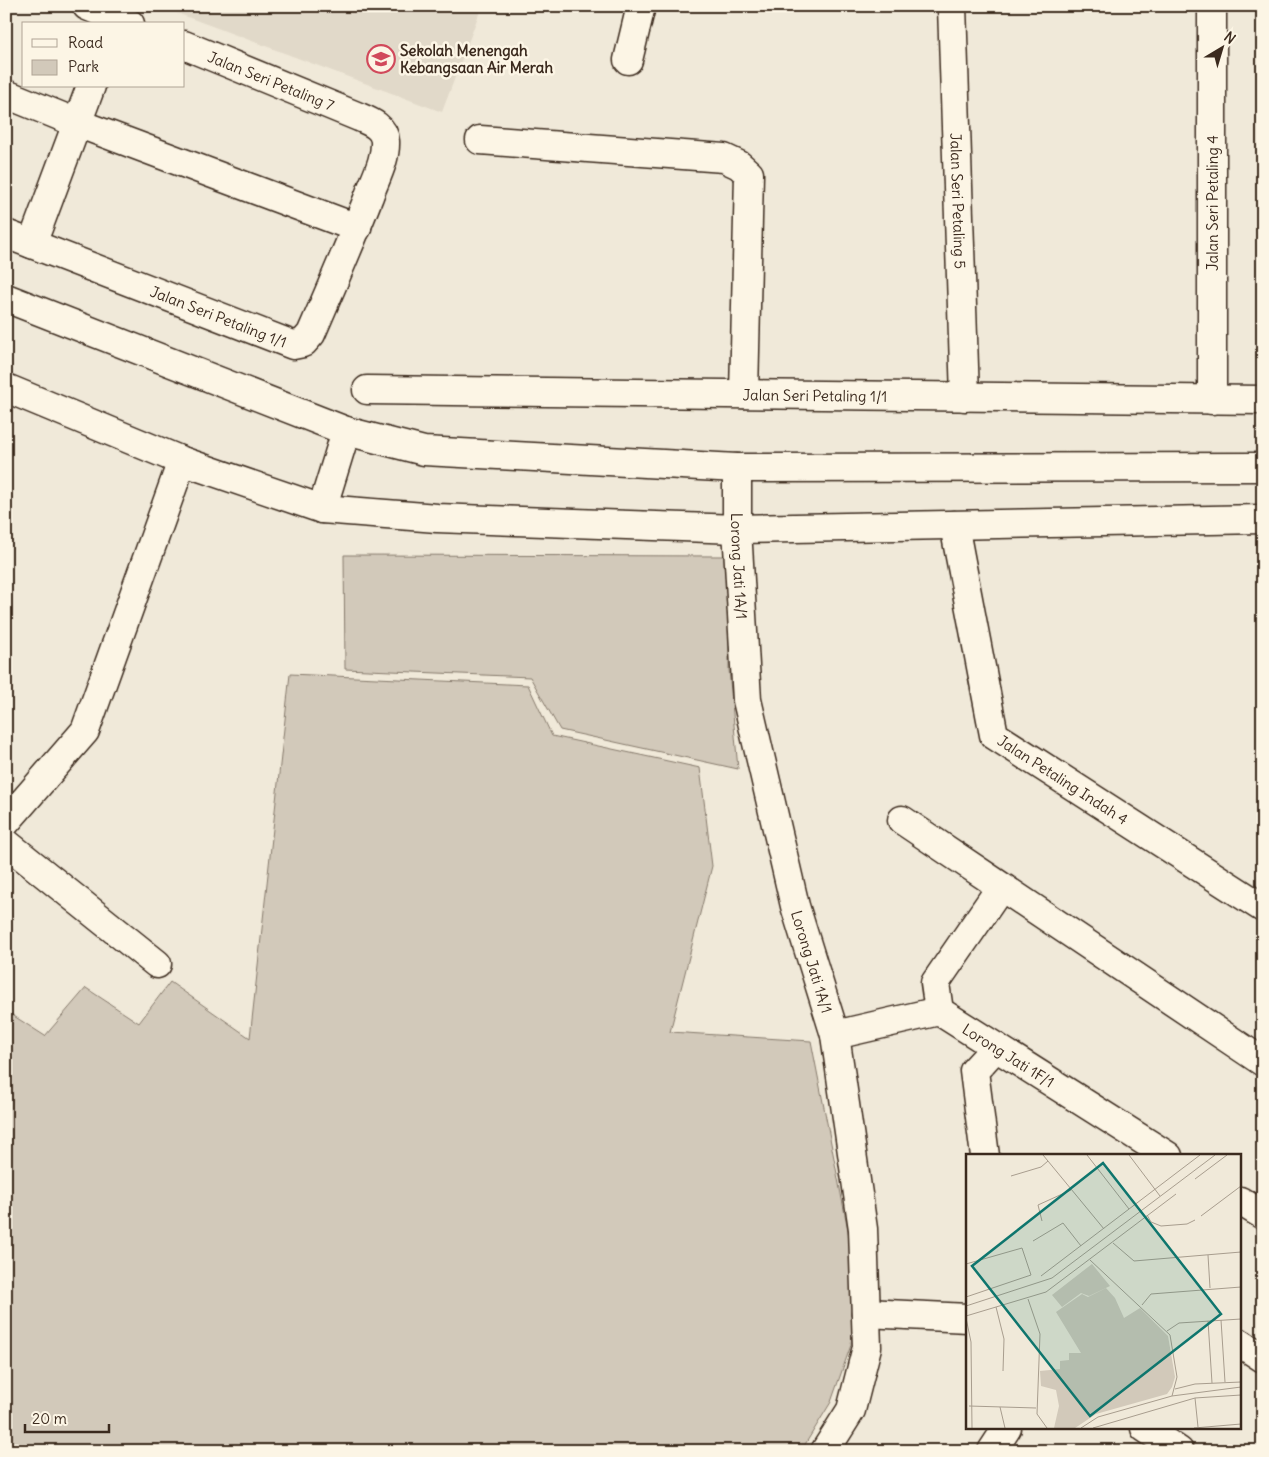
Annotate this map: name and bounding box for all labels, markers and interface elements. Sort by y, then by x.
legend [22,22,185,88]
north arrow [1196,22,1246,72]
text: N [1221,28,1239,48]
text: Road [68,33,103,52]
place label: Sekolah Menengah Kebangsaan Air Merah [400,41,553,78]
school or university icon: Sekolah Menengah Kebangsaan Air Merah [366,44,396,74]
street label: Jalan Seri Petaling 7 [205,47,337,115]
text: Park [68,57,99,76]
street label: Jalan Seri Petaling 5 [947,133,970,269]
street label: Jalan Seri Petaling 4 [1203,135,1222,271]
street label: Jalan Seri Petaling 1/1 [148,281,290,351]
street label: Jalan Seri Petaling 1/1 [742,385,888,405]
street label: Lorong Jati 1A/1 [728,513,752,620]
street label: Jalan Petaling Indah 4 [994,731,1132,829]
street label: Lorong Jati 1A/1 [787,908,837,1015]
street label: Lorong Jati 1F/1 [959,1019,1058,1091]
inset map [966,1154,1242,1430]
scale bar [25,1402,109,1434]
text: 20 m [32,1409,67,1428]

